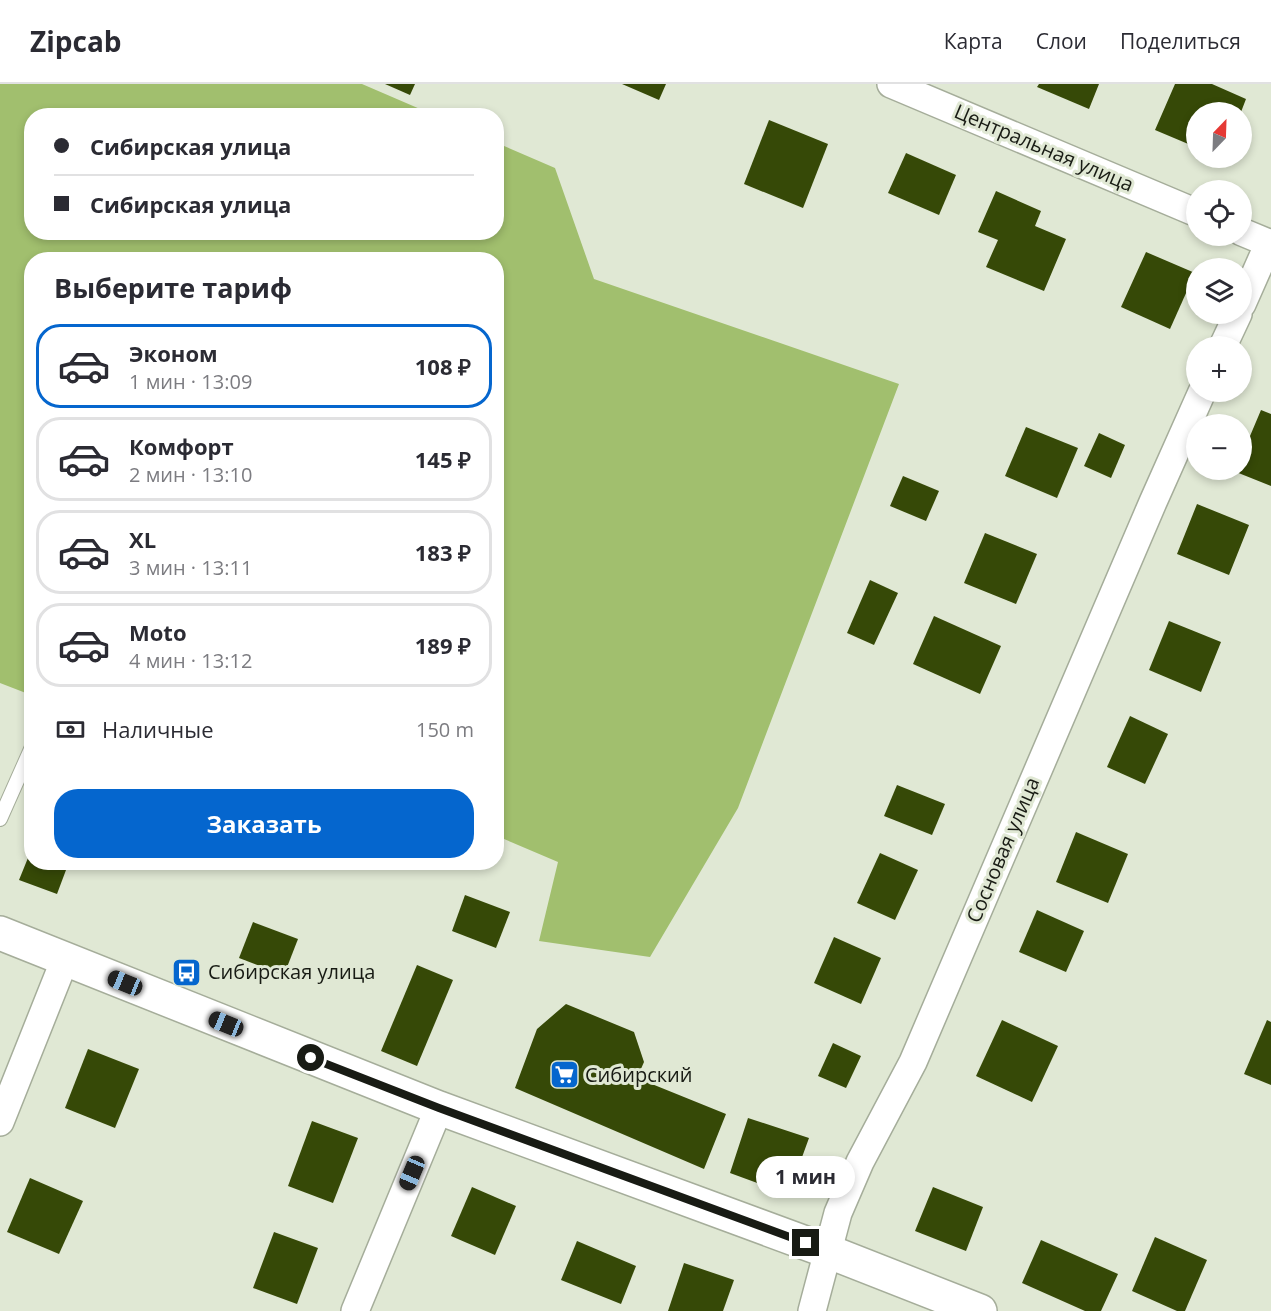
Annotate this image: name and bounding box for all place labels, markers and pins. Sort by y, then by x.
bus stop icon: Сибирская улица [171,956,203,988]
place label: Сибирская улица [208,958,375,985]
supermarket icon: Сибирский [548,1059,580,1091]
place label: Сибирский [585,1061,693,1088]

